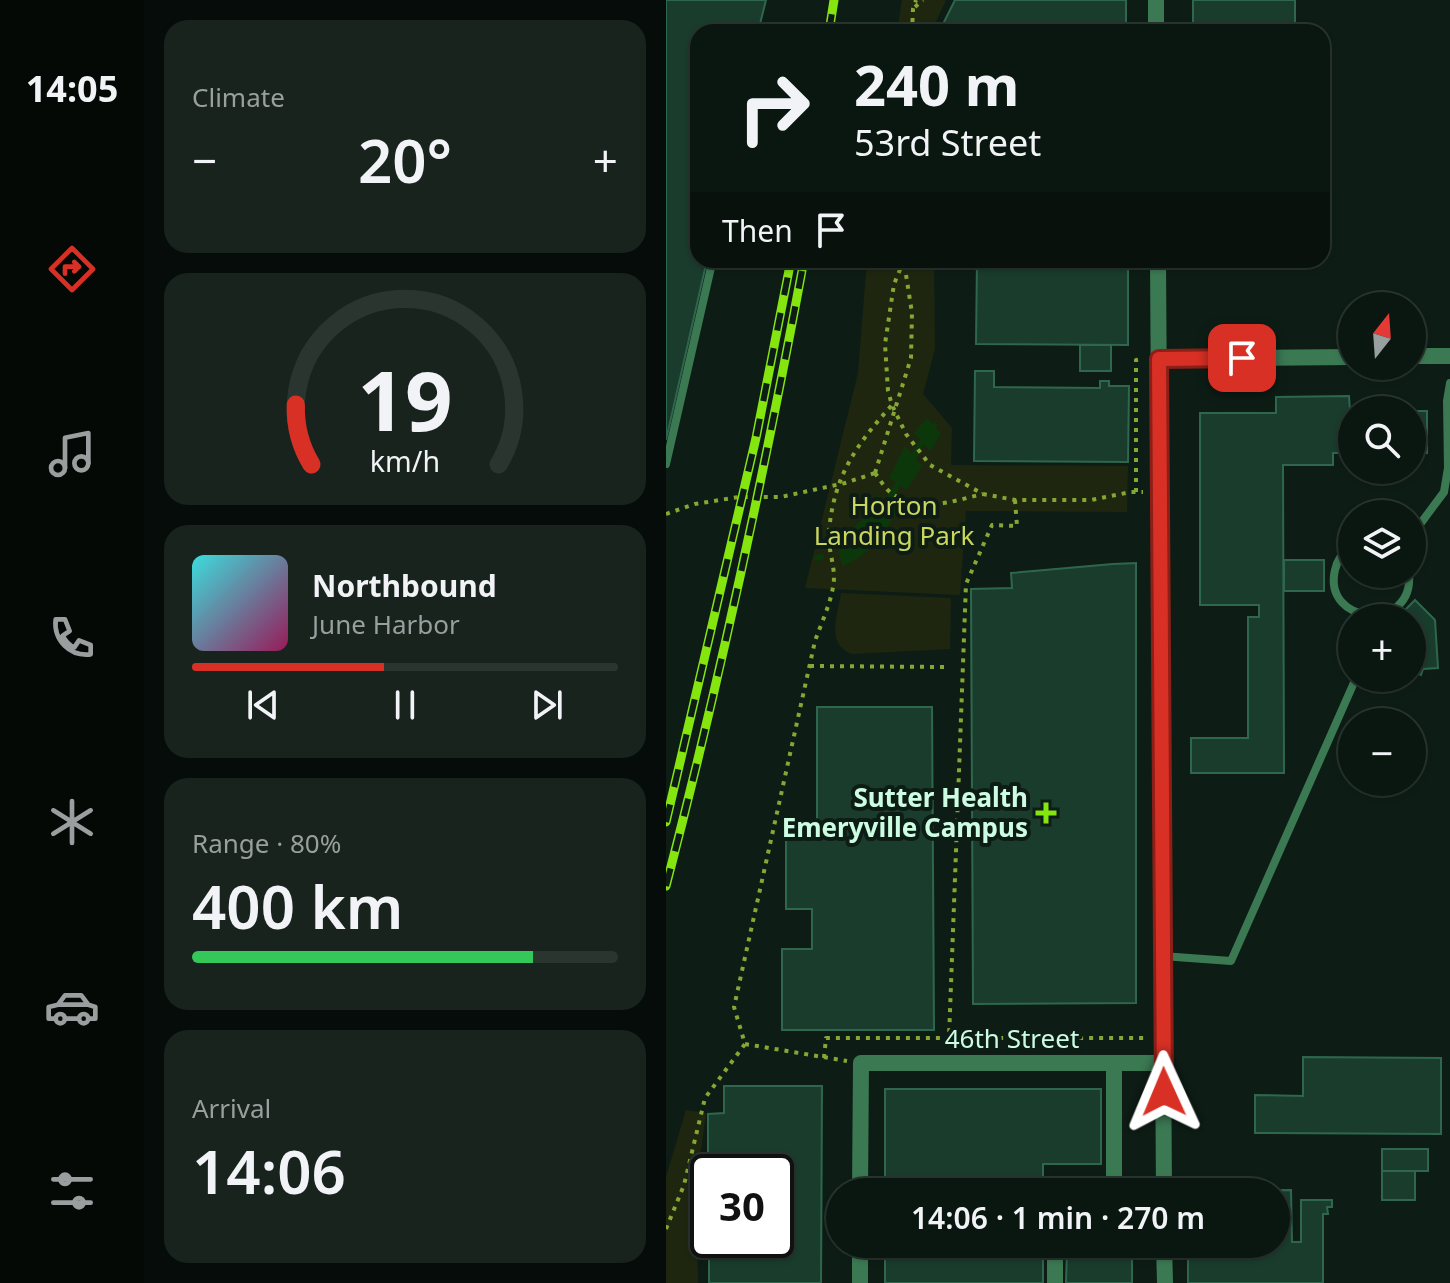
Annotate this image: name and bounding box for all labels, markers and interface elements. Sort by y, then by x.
text: 240 m [854,46,1019,122]
icon: right [722,56,826,160]
text: 14:05 [26,64,118,113]
text: Climate [192,79,285,115]
text: 53rd Street [854,118,1041,167]
text: 20° [358,119,452,201]
text: − [192,130,217,190]
text: + [593,130,618,190]
icon: arrive [809,208,853,252]
text: Then [722,210,793,251]
icon: directions [44,241,100,297]
north arrow [1338,292,1426,380]
map controls [1338,292,1426,796]
pin [1208,324,1276,392]
icon: arrive [1220,336,1264,380]
text: 19 [357,341,453,454]
button: search [1338,396,1426,484]
icon: music [44,426,100,482]
text: km/h [370,441,440,480]
park label: Horton Landing Park [814,487,974,553]
button: layers [1338,500,1426,588]
text: Northbound [312,565,497,606]
button: + [1338,604,1426,692]
text: June Harbor [312,606,460,642]
icon: phone [44,610,100,666]
icon: previous [241,683,285,727]
icon: pause [383,683,427,727]
icon: next [525,683,569,727]
button: − [1338,708,1426,796]
place label: Sutter Health Emeryville Campus [782,779,1028,845]
icon: climate [44,794,100,850]
marker: Sutter Health Emeryville Campus [1035,802,1057,824]
text: Range · 80% [192,825,341,861]
text: 400 km [192,865,403,947]
icon: car [44,979,100,1035]
street label: 46th Street [945,1020,1079,1056]
position arrow [1122,1050,1206,1134]
text: Arrival [192,1090,271,1126]
text: 14:06 [192,1130,346,1212]
speed limit sign: 30 [690,1154,794,1258]
icon: filters [44,1163,100,1219]
text: 14:06 · 1 min · 270 m [911,1197,1205,1238]

